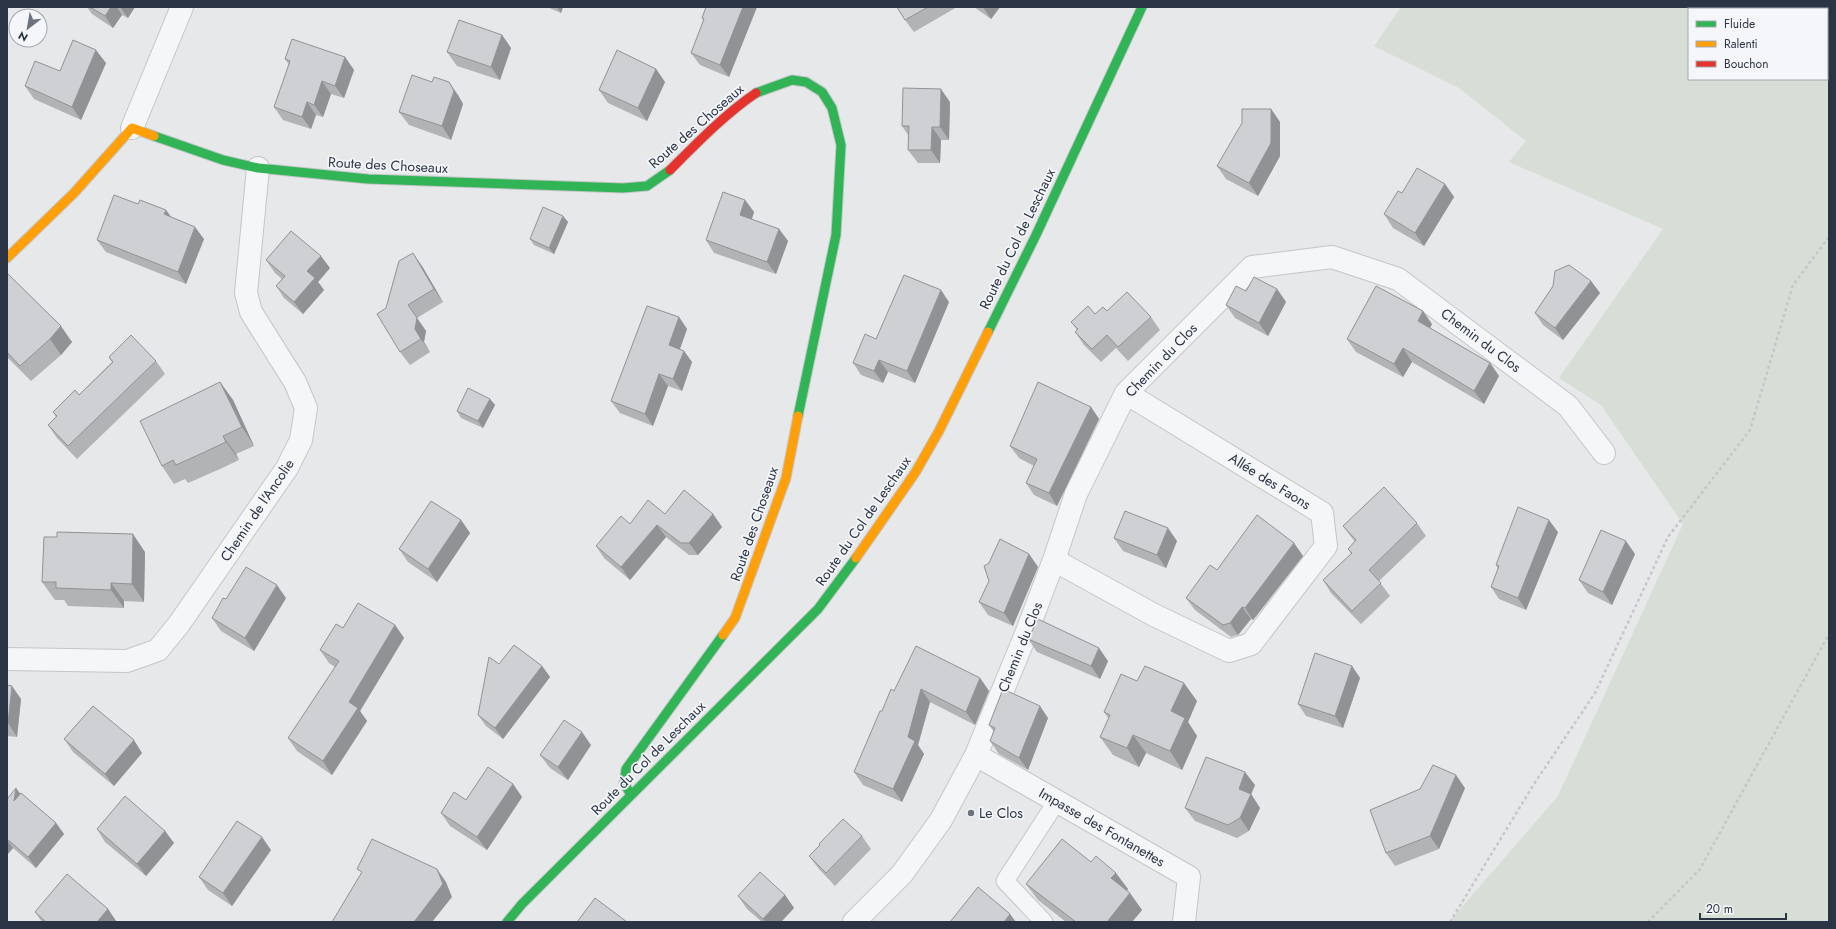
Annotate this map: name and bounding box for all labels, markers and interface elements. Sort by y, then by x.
north arrow [8,8,48,48]
legend [1688,8,1828,80]
text: Fluide [1724,15,1755,33]
text: N [15,27,31,46]
text: Ralenti [1724,35,1758,53]
text: Bouchon [1724,55,1768,73]
street label: Route des Choseaux [644,79,748,173]
street label: Route des Choseaux [328,152,449,178]
street label: Route du Col de Leschaux [974,165,1060,313]
street label: Chemin du Clos [1437,303,1526,377]
street label: Chemin du Clos [1121,318,1202,401]
street label: Allée des Faons [1225,448,1315,514]
street label: Route du Col de Leschaux [811,452,916,590]
street label: Chemin de l'Ancolie [215,455,299,565]
street label: Route des Choseaux [725,464,783,584]
street label: Chemin du Clos [993,598,1047,695]
street label: Route du Col de Leschaux [586,696,710,820]
street label: Impasse des Fontanettes [1035,783,1169,871]
place label: Le Clos [979,803,1023,823]
marker: Le Clos [966,808,976,818]
scale bar [1700,895,1786,921]
text: 20 m [1706,900,1733,918]

